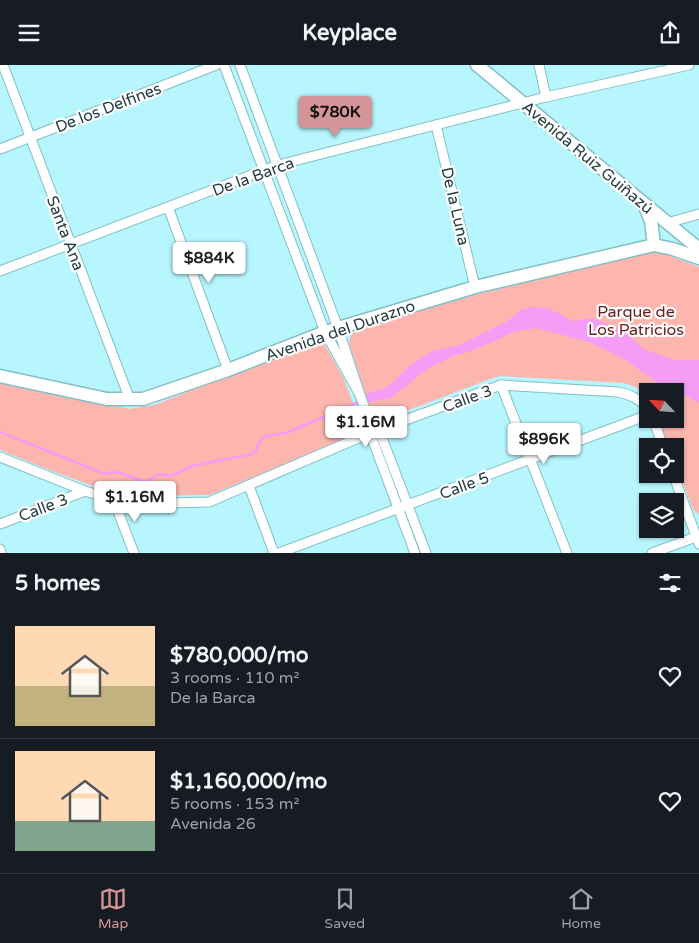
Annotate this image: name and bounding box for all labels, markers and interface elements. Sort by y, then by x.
icon: menu [15,19,43,47]
icon: share [656,19,684,47]
text: Keyplace [302,20,397,46]
street label: De los Delfines [53,79,164,137]
pin: $780K [300,95,370,138]
street label: Avenida Ruiz Guiñazú [518,97,657,219]
text: $780K [310,102,360,122]
street label: De la Barca [210,153,297,201]
street label: De la Luna [436,165,474,247]
street label: Santa Ana [42,193,88,273]
pin: $884K [174,241,244,284]
text: $884K [184,248,234,268]
street label: Avenida del Durazno [263,296,418,366]
park label: Parque de Los Patricios [588,302,684,340]
street label: Calle 3 [440,381,495,417]
north arrow [639,383,684,427]
map controls [639,383,684,538]
pin: $1.16M [325,405,407,448]
text: $1.16M [336,412,396,432]
pin: $896K [509,423,579,465]
text: $896K [519,429,569,449]
button: locate [639,438,684,483]
street label: Calle 5 [437,468,492,504]
pin: $1.16M [94,481,176,523]
text: $1.16M [105,487,165,507]
street label: Calle 3 [16,489,71,526]
button: layers [639,493,684,538]
icon: filters [656,569,684,597]
text: 5 homes [15,571,100,596]
text: $780,000/mo [170,643,309,668]
icon: home [55,646,115,706]
icon: heart [656,662,684,690]
text: 3 rooms · 110 m² [170,668,299,688]
text: De la Barca [170,688,256,708]
text: $1,160,000/mo [170,769,327,794]
icon: home [55,771,115,831]
icon: heart [656,787,684,815]
text: 5 rooms · 153 m² [170,794,299,814]
text: Avenida 26 [170,814,256,834]
tab: Map [98,885,128,932]
tab: Saved [325,885,365,932]
tab: Home [561,885,601,932]

